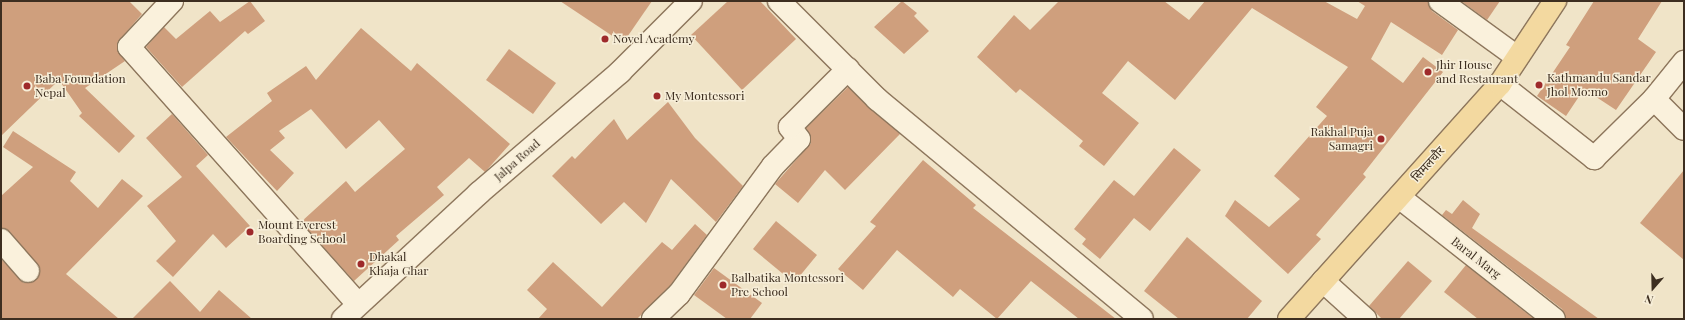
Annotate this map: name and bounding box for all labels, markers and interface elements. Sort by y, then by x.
place label: Novel Academy [613,32,695,46]
marker: Novel Academy [600,34,610,44]
place label: Jhir House and Restaurant [1436,58,1518,86]
marker: Jhir House and Restaurant [1423,67,1433,77]
place label: Kathmandu Sandar Jhol Mo:mo [1547,71,1651,99]
place label: Baba Foundation Nepal [35,72,126,100]
marker: Kathmandu Sandar Jhol Mo:mo [1534,80,1544,90]
marker: Baba Foundation Nepal [22,81,32,91]
place label: My Montessori [665,89,745,103]
marker: My Montessori [652,91,662,101]
place label: Rakhal Puja Samagri [1310,125,1373,153]
marker: Rakhal Puja Samagri [1376,134,1386,144]
street label: Jalpa Road [491,136,543,184]
street label: सिमलचौर [1409,144,1447,184]
place label: Mount Everest Boarding School [258,218,346,246]
marker: Mount Everest Boarding School [245,227,255,237]
street label: Baral Marg [1448,234,1504,282]
place label: Dhakal Khaja Ghar [369,250,429,278]
marker: Dhakal Khaja Ghar [356,259,366,269]
north arrow [1633,268,1673,308]
place label: Balbatika Montessori Pre School [731,271,844,299]
marker: Balbatika Montessori Pre School [718,280,728,290]
text: N [1642,291,1655,308]

